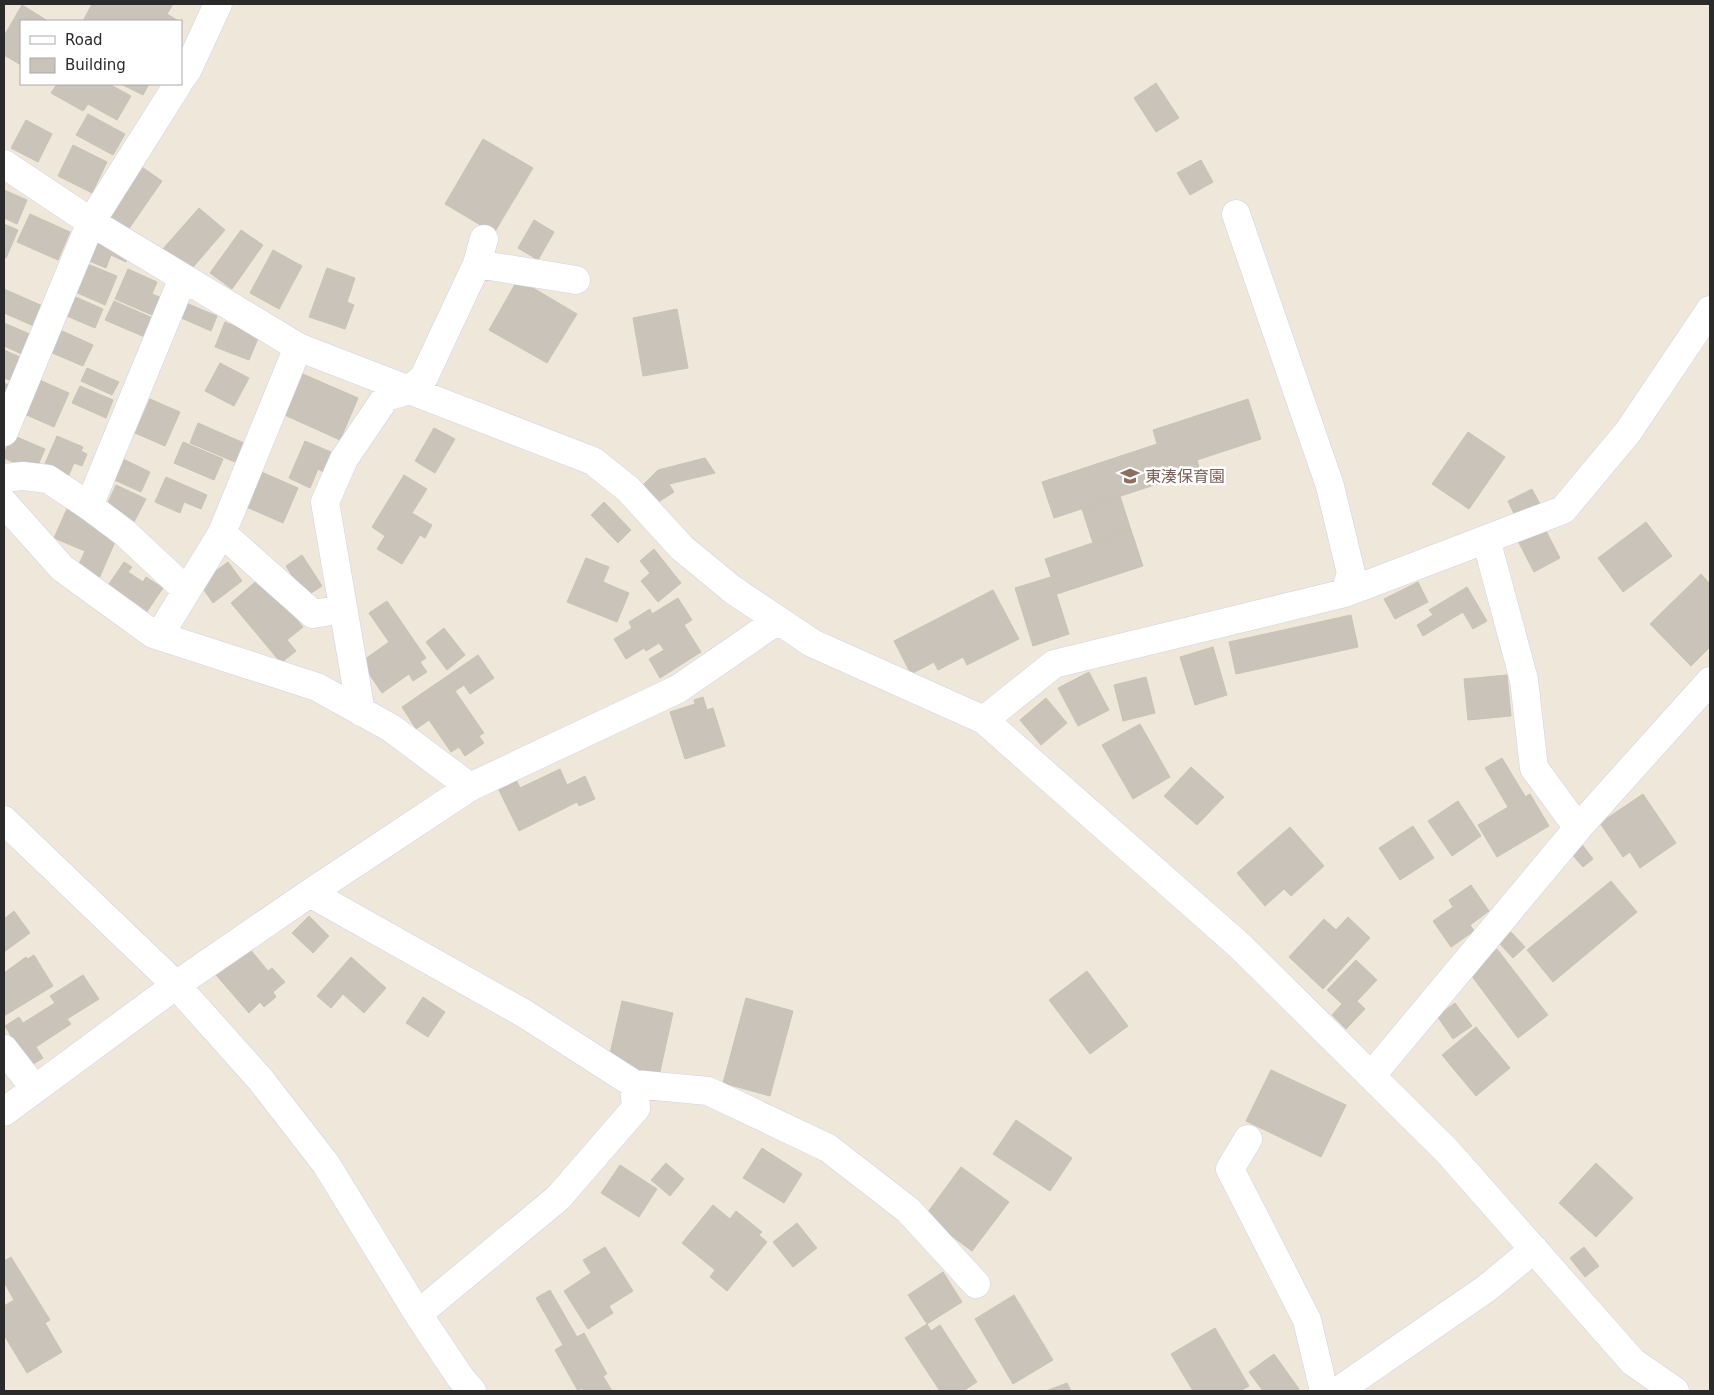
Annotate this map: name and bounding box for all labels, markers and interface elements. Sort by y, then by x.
legend [20,20,182,85]
text: Road [65,31,103,49]
text: Building [65,56,126,74]
school or university icon: 東湊保育園 [1119,465,1141,487]
place label: 東湊保育園 [1145,467,1225,486]

